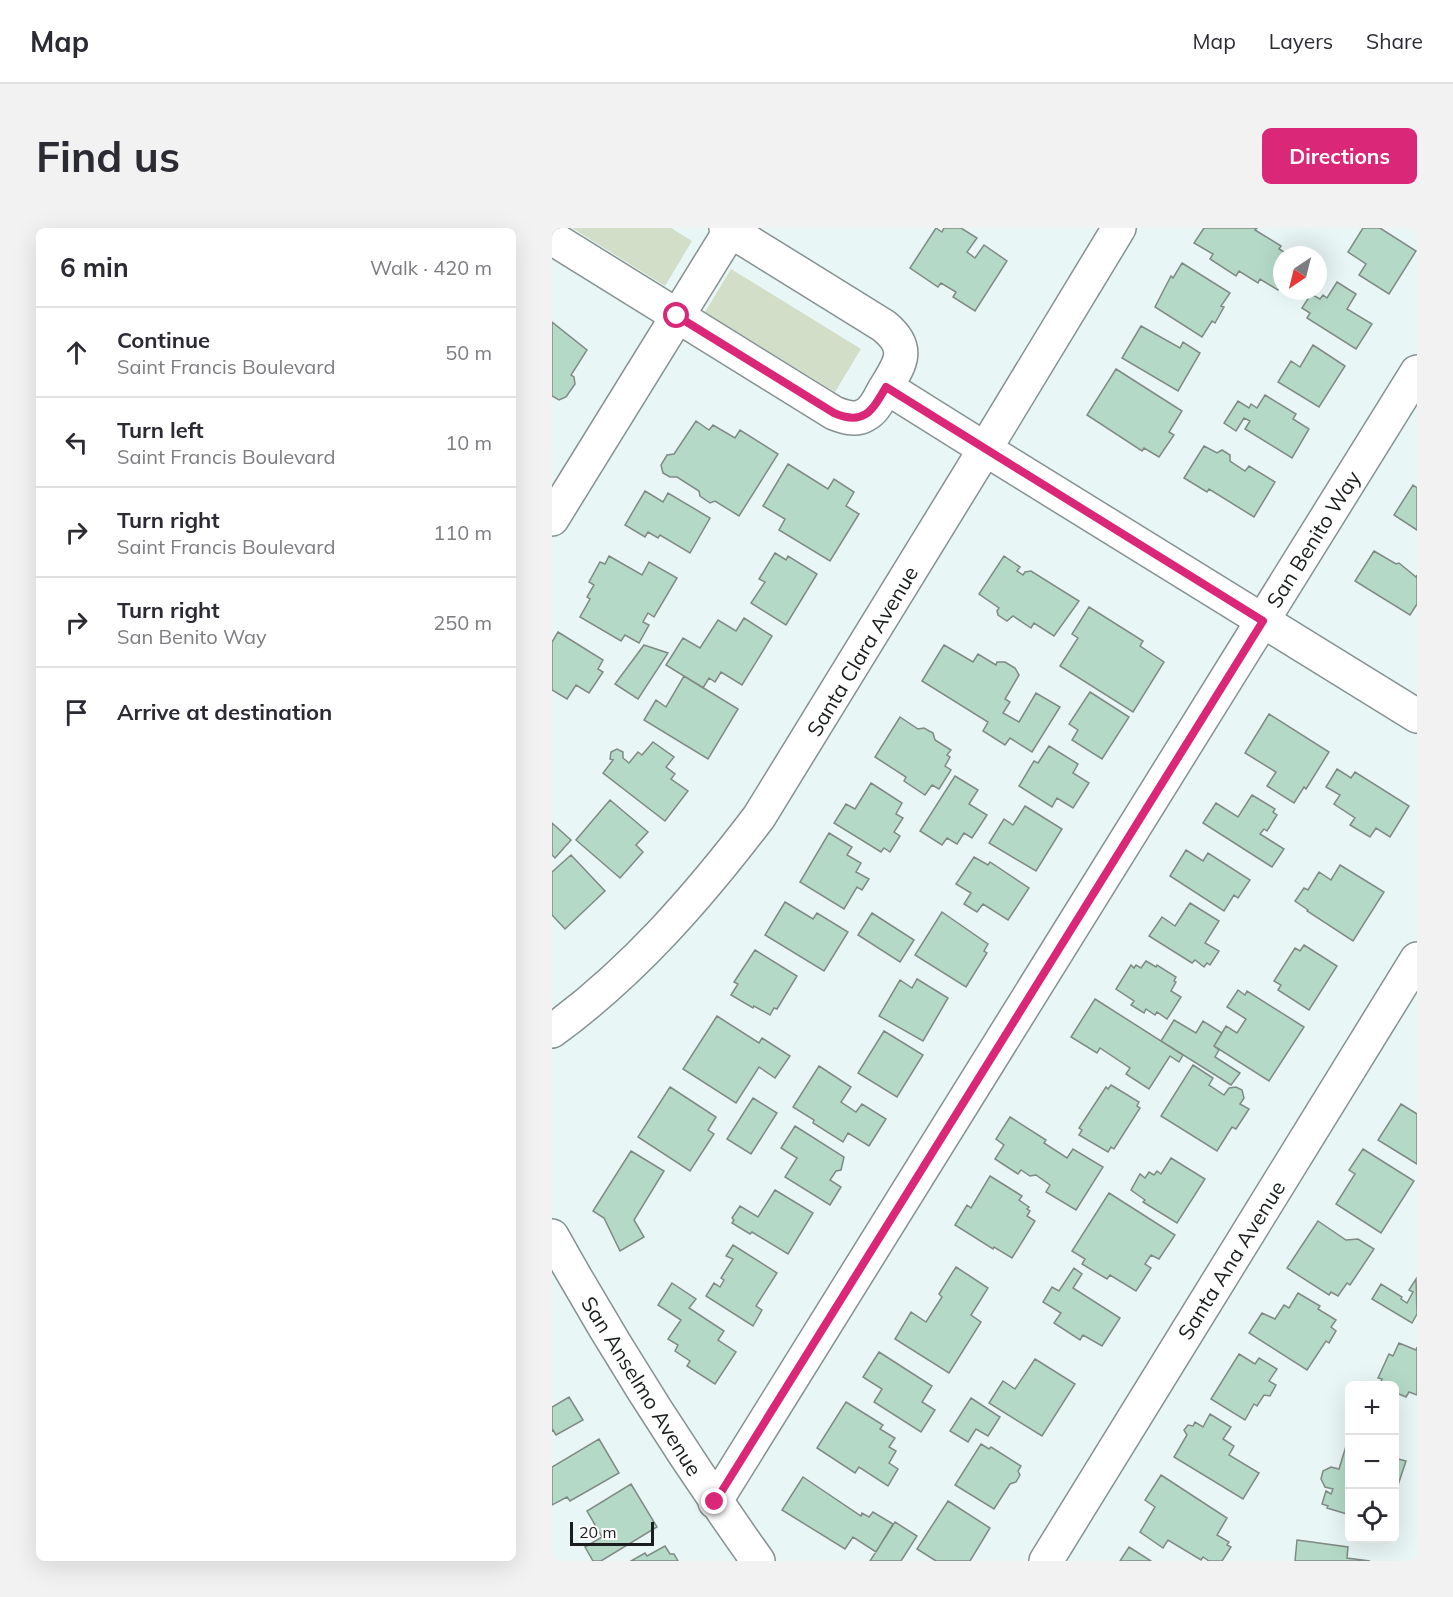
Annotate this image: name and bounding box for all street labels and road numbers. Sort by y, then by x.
street label: San Benito Way [1260,466,1366,612]
street label: Santa Clara Avenue [801,561,923,741]
street label: Santa Ana Avenue [1172,1176,1290,1344]
street label: San Anselmo Avenue [576,1291,708,1481]

